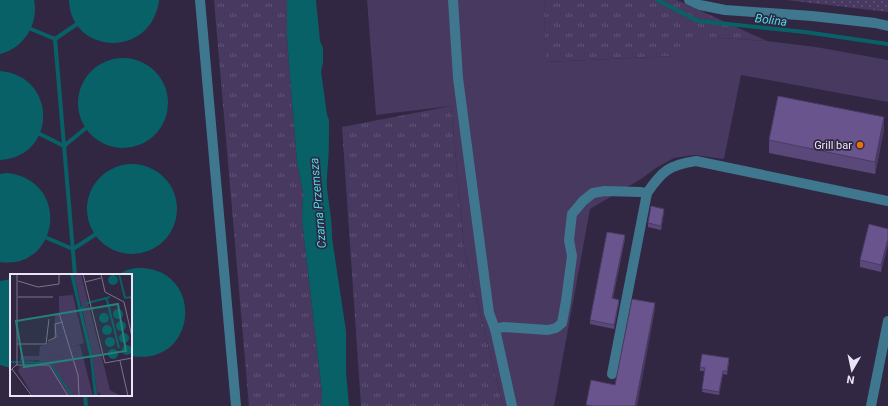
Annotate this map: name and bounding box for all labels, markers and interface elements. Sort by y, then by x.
water label: Bolina [754,11,788,29]
place label: Grill bar [814,139,852,152]
marker: Grill bar [855,140,865,150]
water label: Czarna Przemsza [307,157,329,249]
inset map [10,274,132,396]
north arrow [832,350,872,390]
text: N [845,372,855,386]

